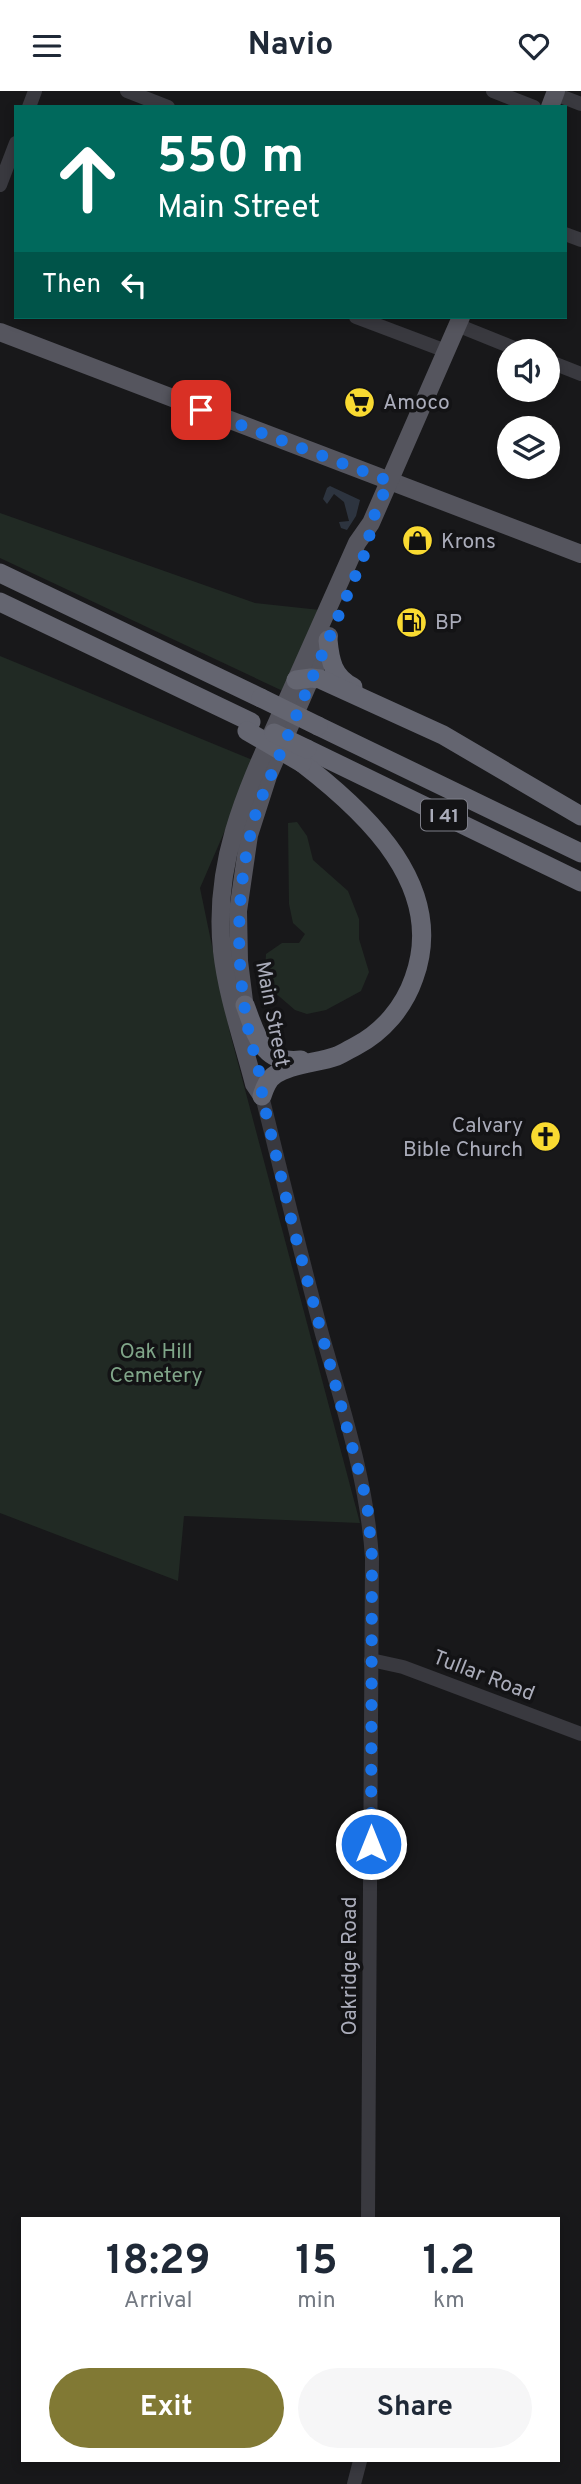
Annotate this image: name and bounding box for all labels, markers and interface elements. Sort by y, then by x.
text: Navio [248,26,333,66]
icon: menu [28,27,66,65]
icon: heart [515,27,553,65]
text: 550 m [157,128,304,190]
icon: ahead [42,133,133,224]
text: Main Street [157,189,320,229]
icon: left [115,266,153,304]
text: Then [42,269,101,302]
map controls [497,339,560,479]
button: sound [497,339,560,402]
pin [171,380,231,440]
supermarket icon: Amoco [343,385,377,419]
place label: Amoco [383,390,450,417]
icon: arrive [182,391,220,429]
button: layers [497,416,560,479]
shop icon: Krons [401,524,435,558]
place label: Krons [441,529,496,556]
fuel station icon: BP [395,605,429,639]
place label: BP [435,610,462,637]
road number: I 41 [421,799,467,831]
street label: Main Street [248,959,295,1069]
place label: Calvary Bible Church [403,1113,523,1164]
church icon: Calvary Bible Church [529,1120,563,1154]
park label: Oak Hill Cemetery [109,1339,203,1390]
street label: Tullar Road [429,1645,538,1708]
position arrow [334,1807,408,1881]
street label: Oakridge Road [337,1896,364,2036]
text: 18:29 [106,2236,211,2289]
text: 15 [295,2236,338,2289]
text: 1.2 [422,2236,475,2289]
text: Arrival [124,2287,192,2316]
text: min [297,2287,336,2316]
text: km [433,2287,465,2316]
button: Exit [49,2368,284,2448]
button: Share [298,2368,532,2448]

